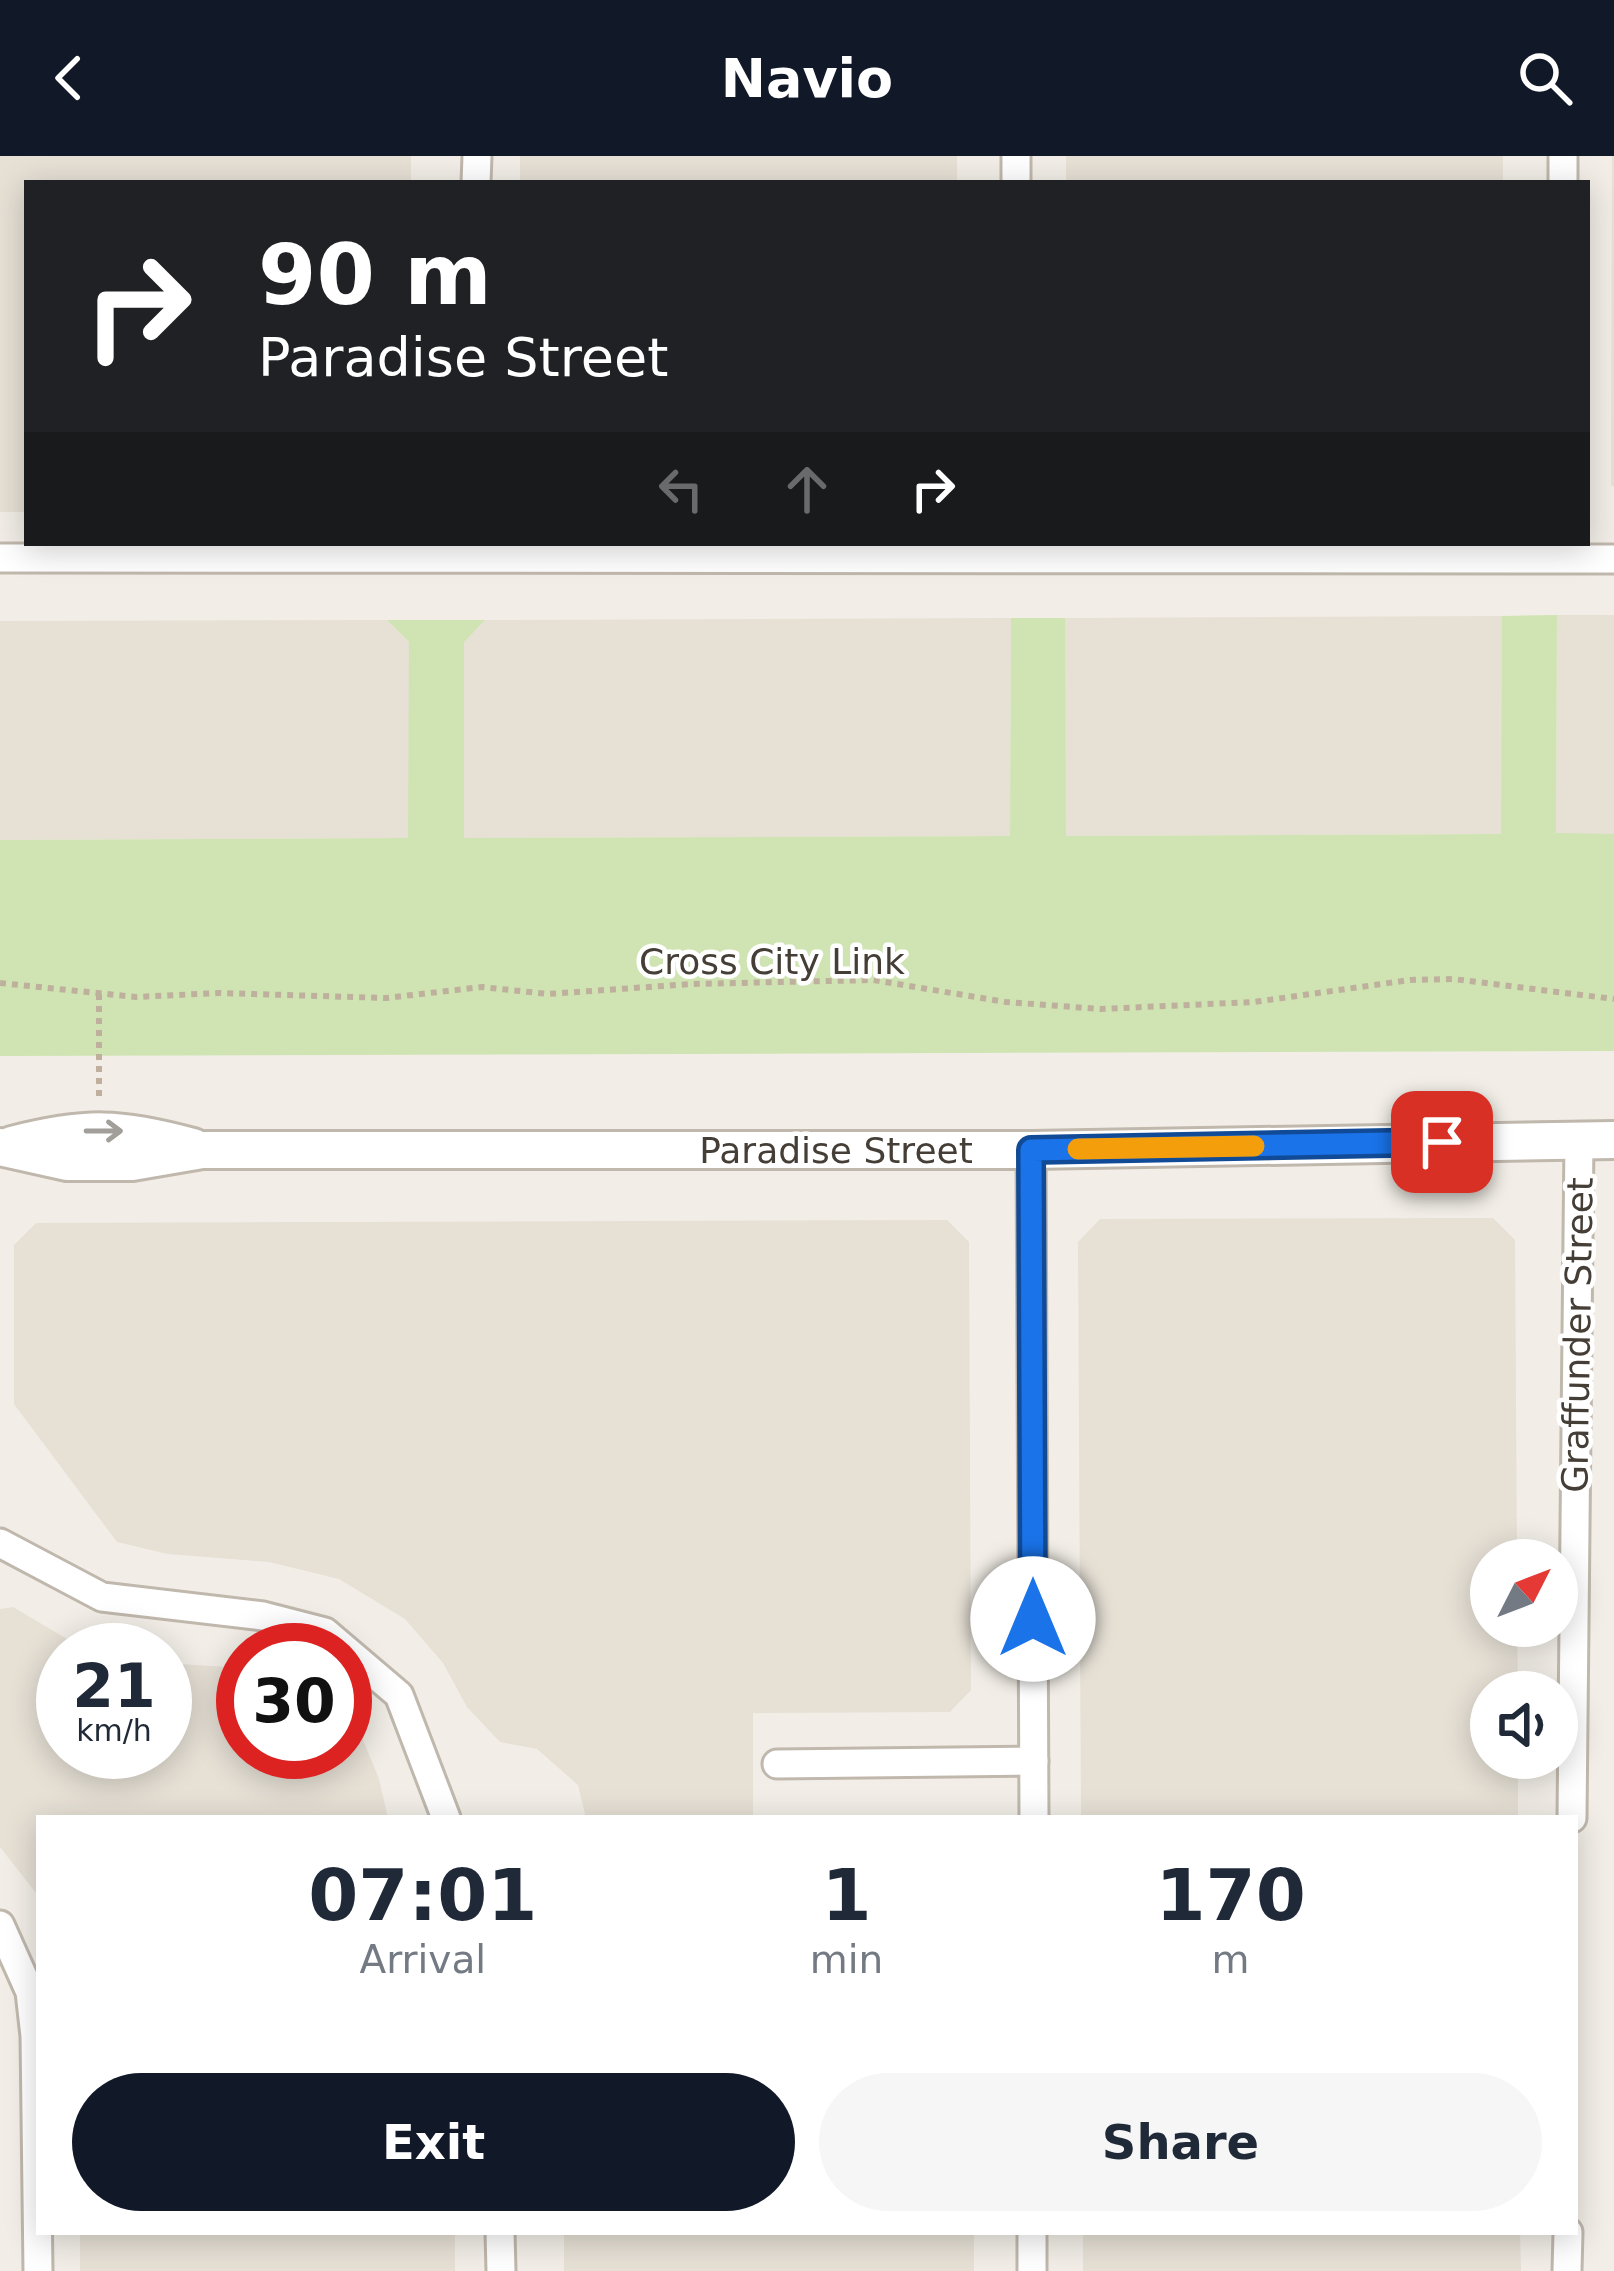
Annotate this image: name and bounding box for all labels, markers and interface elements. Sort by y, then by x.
icon: back [36,45,102,111]
icon: search [1512,45,1578,111]
text: Navio [721,47,893,110]
text: 90 m [258,226,492,324]
icon: right [60,228,216,384]
text: Paradise Street [258,326,668,389]
icon: left [648,456,714,522]
icon: ahead [774,456,840,522]
icon: right [900,456,966,522]
street label: Cross City Link [639,941,905,982]
pin [1391,1091,1493,1193]
icon: arrive [1409,1109,1475,1175]
one-way arrow [84,1120,123,1142]
street label: Paradise Street [699,1130,973,1171]
street label: Graffunder Street [1554,1177,1601,1493]
north arrow [1470,1539,1578,1647]
map controls [1470,1539,1578,1779]
position arrow [970,1556,1096,1682]
speed limit sign: 30 [216,1623,372,1779]
text: 21 [72,1651,156,1721]
button: sound [1470,1671,1578,1779]
text: km/h [76,1713,152,1748]
text: 07:01 [308,1853,537,1937]
text: 1 [821,1853,871,1937]
text: 170 [1155,1853,1306,1937]
text: Arrival [359,1937,486,1982]
text: min [810,1937,883,1982]
text: m [1212,1937,1250,1982]
button: Exit [72,2073,795,2211]
button: Share [819,2073,1542,2211]

